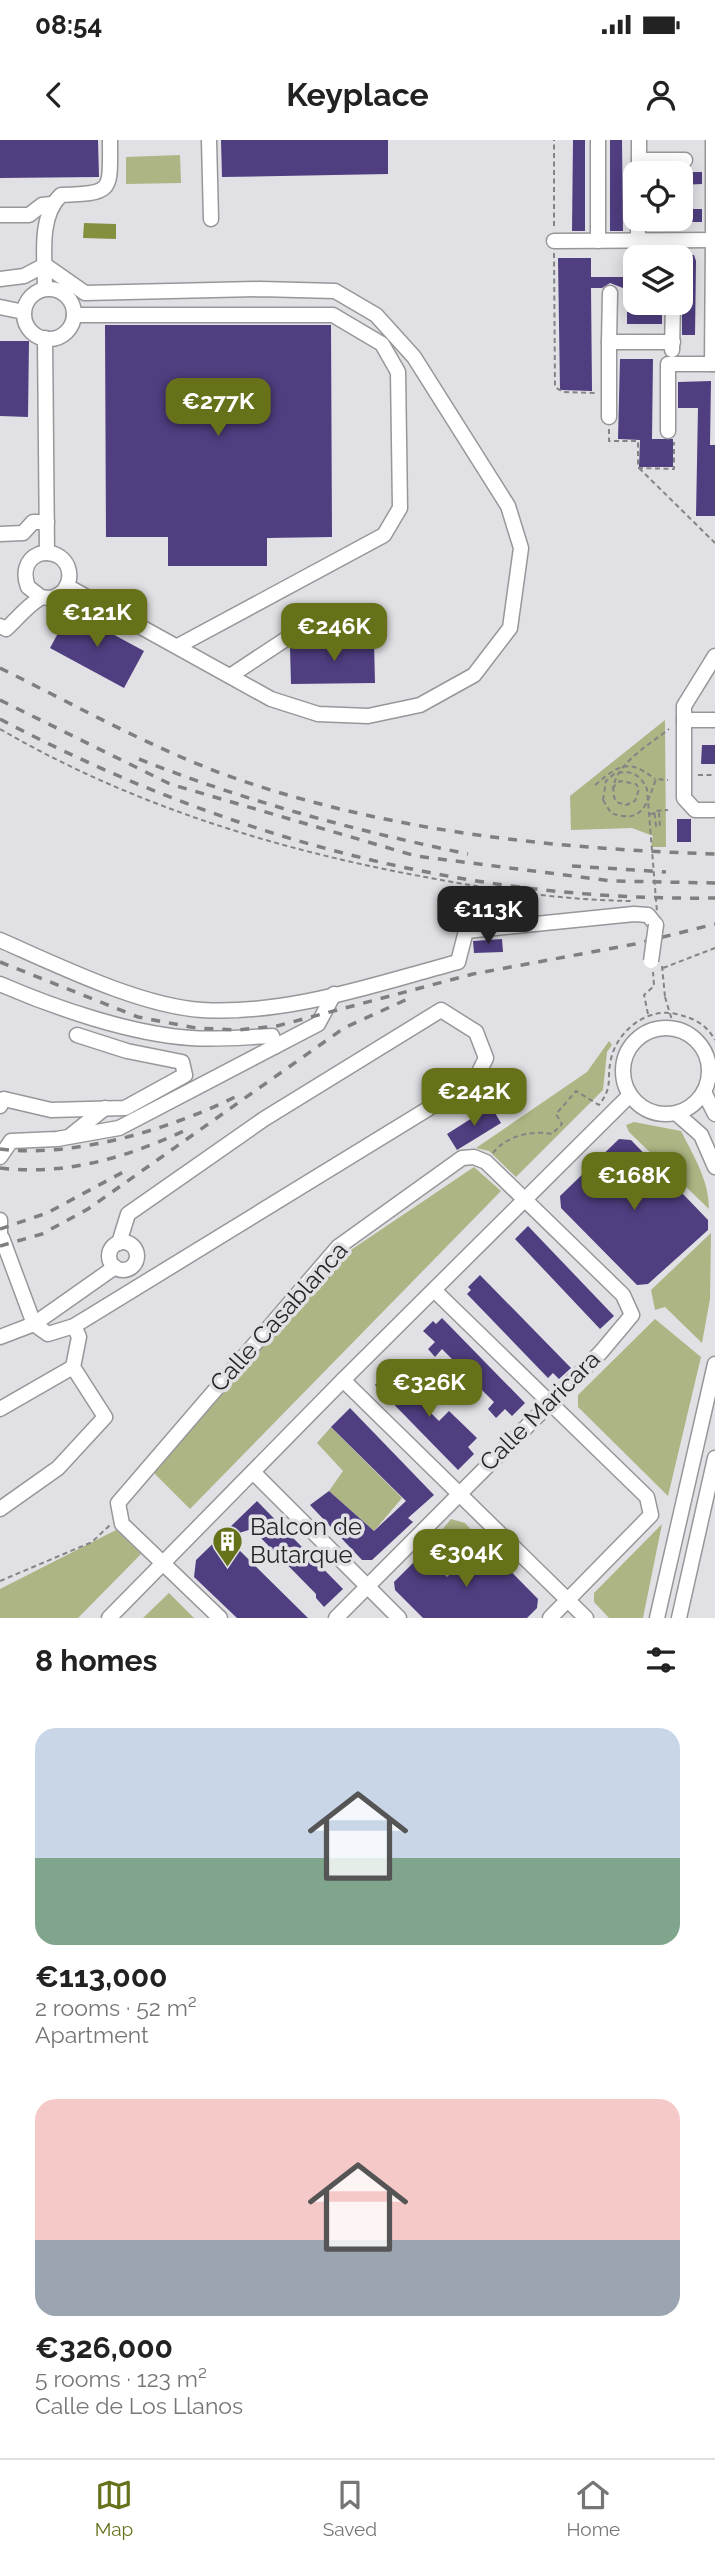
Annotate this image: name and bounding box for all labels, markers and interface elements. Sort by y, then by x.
text: 08:54 [35,10,102,40]
icon: back [35,76,73,114]
text: Keyplace [286,76,429,113]
icon: person [642,76,680,114]
map controls [623,161,693,315]
button: locate [623,161,693,231]
button: layers [623,245,693,315]
pin: €277K [169,378,267,438]
text: €277K [182,387,254,414]
pin: €121K [48,589,146,649]
text: €121K [62,598,132,625]
pin: €246K [285,603,383,663]
text: €246K [297,612,371,639]
pin: €113K [439,886,537,946]
text: €113K [453,895,523,922]
pin: €242K [425,1068,523,1128]
text: €242K [438,1077,510,1104]
pin: €168K [585,1152,683,1212]
text: €168K [598,1161,670,1188]
street label: Calle Casablanca [204,1236,354,1398]
street label: Calle Maricara [473,1344,606,1477]
pin: €326K [380,1360,478,1419]
text: €326K [392,1368,466,1395]
place label: Balcon de Butarque [250,1512,362,1569]
building icon: Balcon de Butarque [210,1524,244,1568]
pin: €304K [417,1530,515,1589]
text: €304K [429,1538,503,1565]
icon: filters [642,1641,680,1679]
text: 8 homes [35,1643,157,1678]
icon: home [295,1773,421,1899]
text: €113,000 [35,1959,168,1994]
text: 2 rooms · 52 m² [35,1994,197,2021]
text: Apartment [35,2021,149,2048]
icon: home [295,2144,421,2270]
text: €326,000 [35,2330,173,2365]
text: 5 rooms · 123 m² [35,2365,207,2392]
text: Calle de Los Llanos [35,2392,243,2419]
tab: Map [95,2476,133,2540]
tab: Saved [323,2476,377,2540]
tab: Home [566,2476,620,2540]

